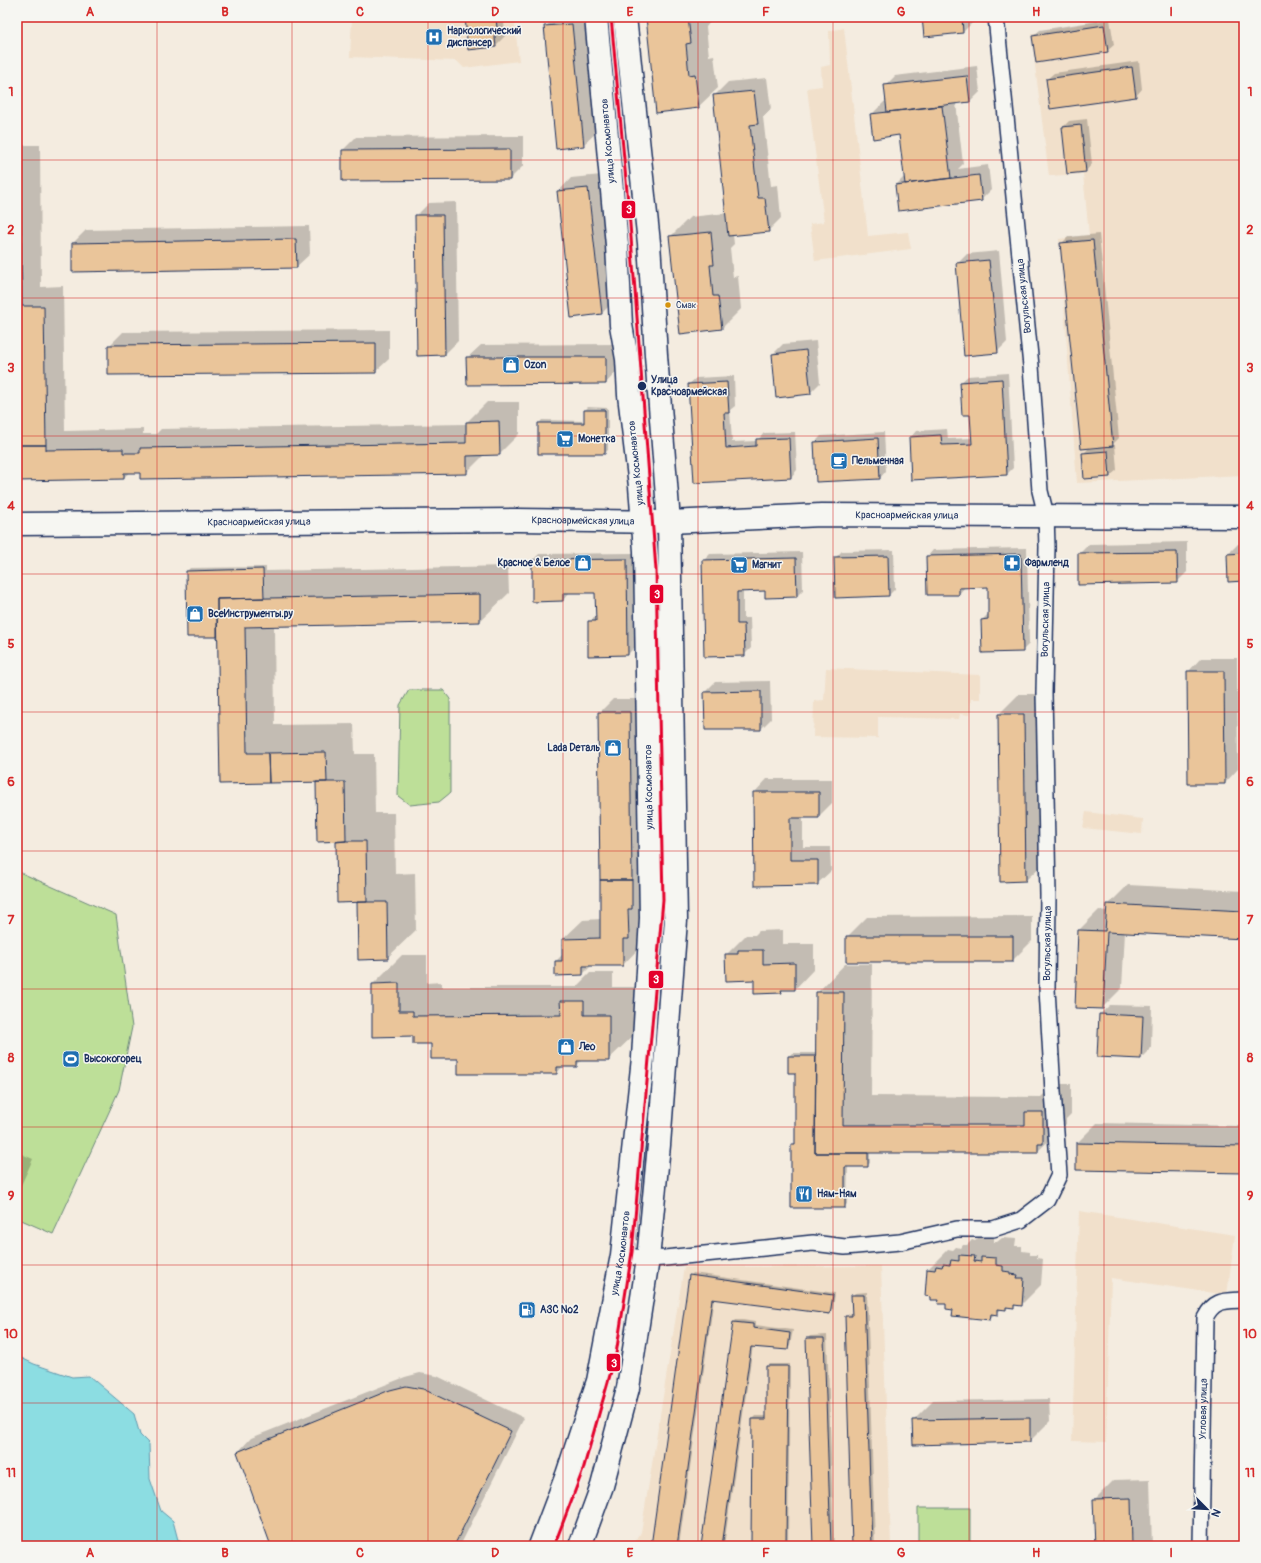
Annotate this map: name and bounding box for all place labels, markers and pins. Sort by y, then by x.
place label: Наркологический диспансер [446,25,521,49]
hospital icon: Наркологический диспансер [424,27,444,47]
marker: Смак [663,300,673,310]
place label: Смак [676,300,697,311]
shop icon: Ozon [501,355,521,375]
place label: Ozon [524,359,547,371]
place label: Улица Красноармейская [651,374,727,398]
marker: Улица Красноармейская [636,380,648,392]
supermarket icon: Монетка [555,429,575,449]
place label: Монетка [578,433,616,445]
cafe icon: Пельменная [829,451,849,471]
place label: Пельменная [852,455,904,467]
shop icon: Красное & Белое [573,553,593,573]
pharmacy icon: Фармленд [1002,553,1022,573]
supermarket icon: Магнит [729,555,749,575]
place label: Красное & Белое [497,557,571,569]
place label: Фармленд [1024,557,1070,569]
place label: Магнит [752,559,783,571]
shop icon: ВсеИнструменты.ру [185,604,205,624]
place label: ВсеИнструменты.ру [208,608,293,620]
shop icon: Lada Dеталь [603,738,623,758]
place label: Lada Dеталь [547,742,600,754]
shop icon: Лео [556,1037,576,1057]
place label: Лео [578,1041,596,1053]
sports icon: Высокогорец [61,1049,81,1069]
place label: Высокогорец [84,1053,142,1065]
restaurant icon: Ням-Ням [794,1184,814,1204]
place label: Ням-Ням [817,1188,857,1200]
fuel station icon: АЗС №2 [517,1300,537,1320]
place label: АЗС №2 [540,1304,579,1316]

